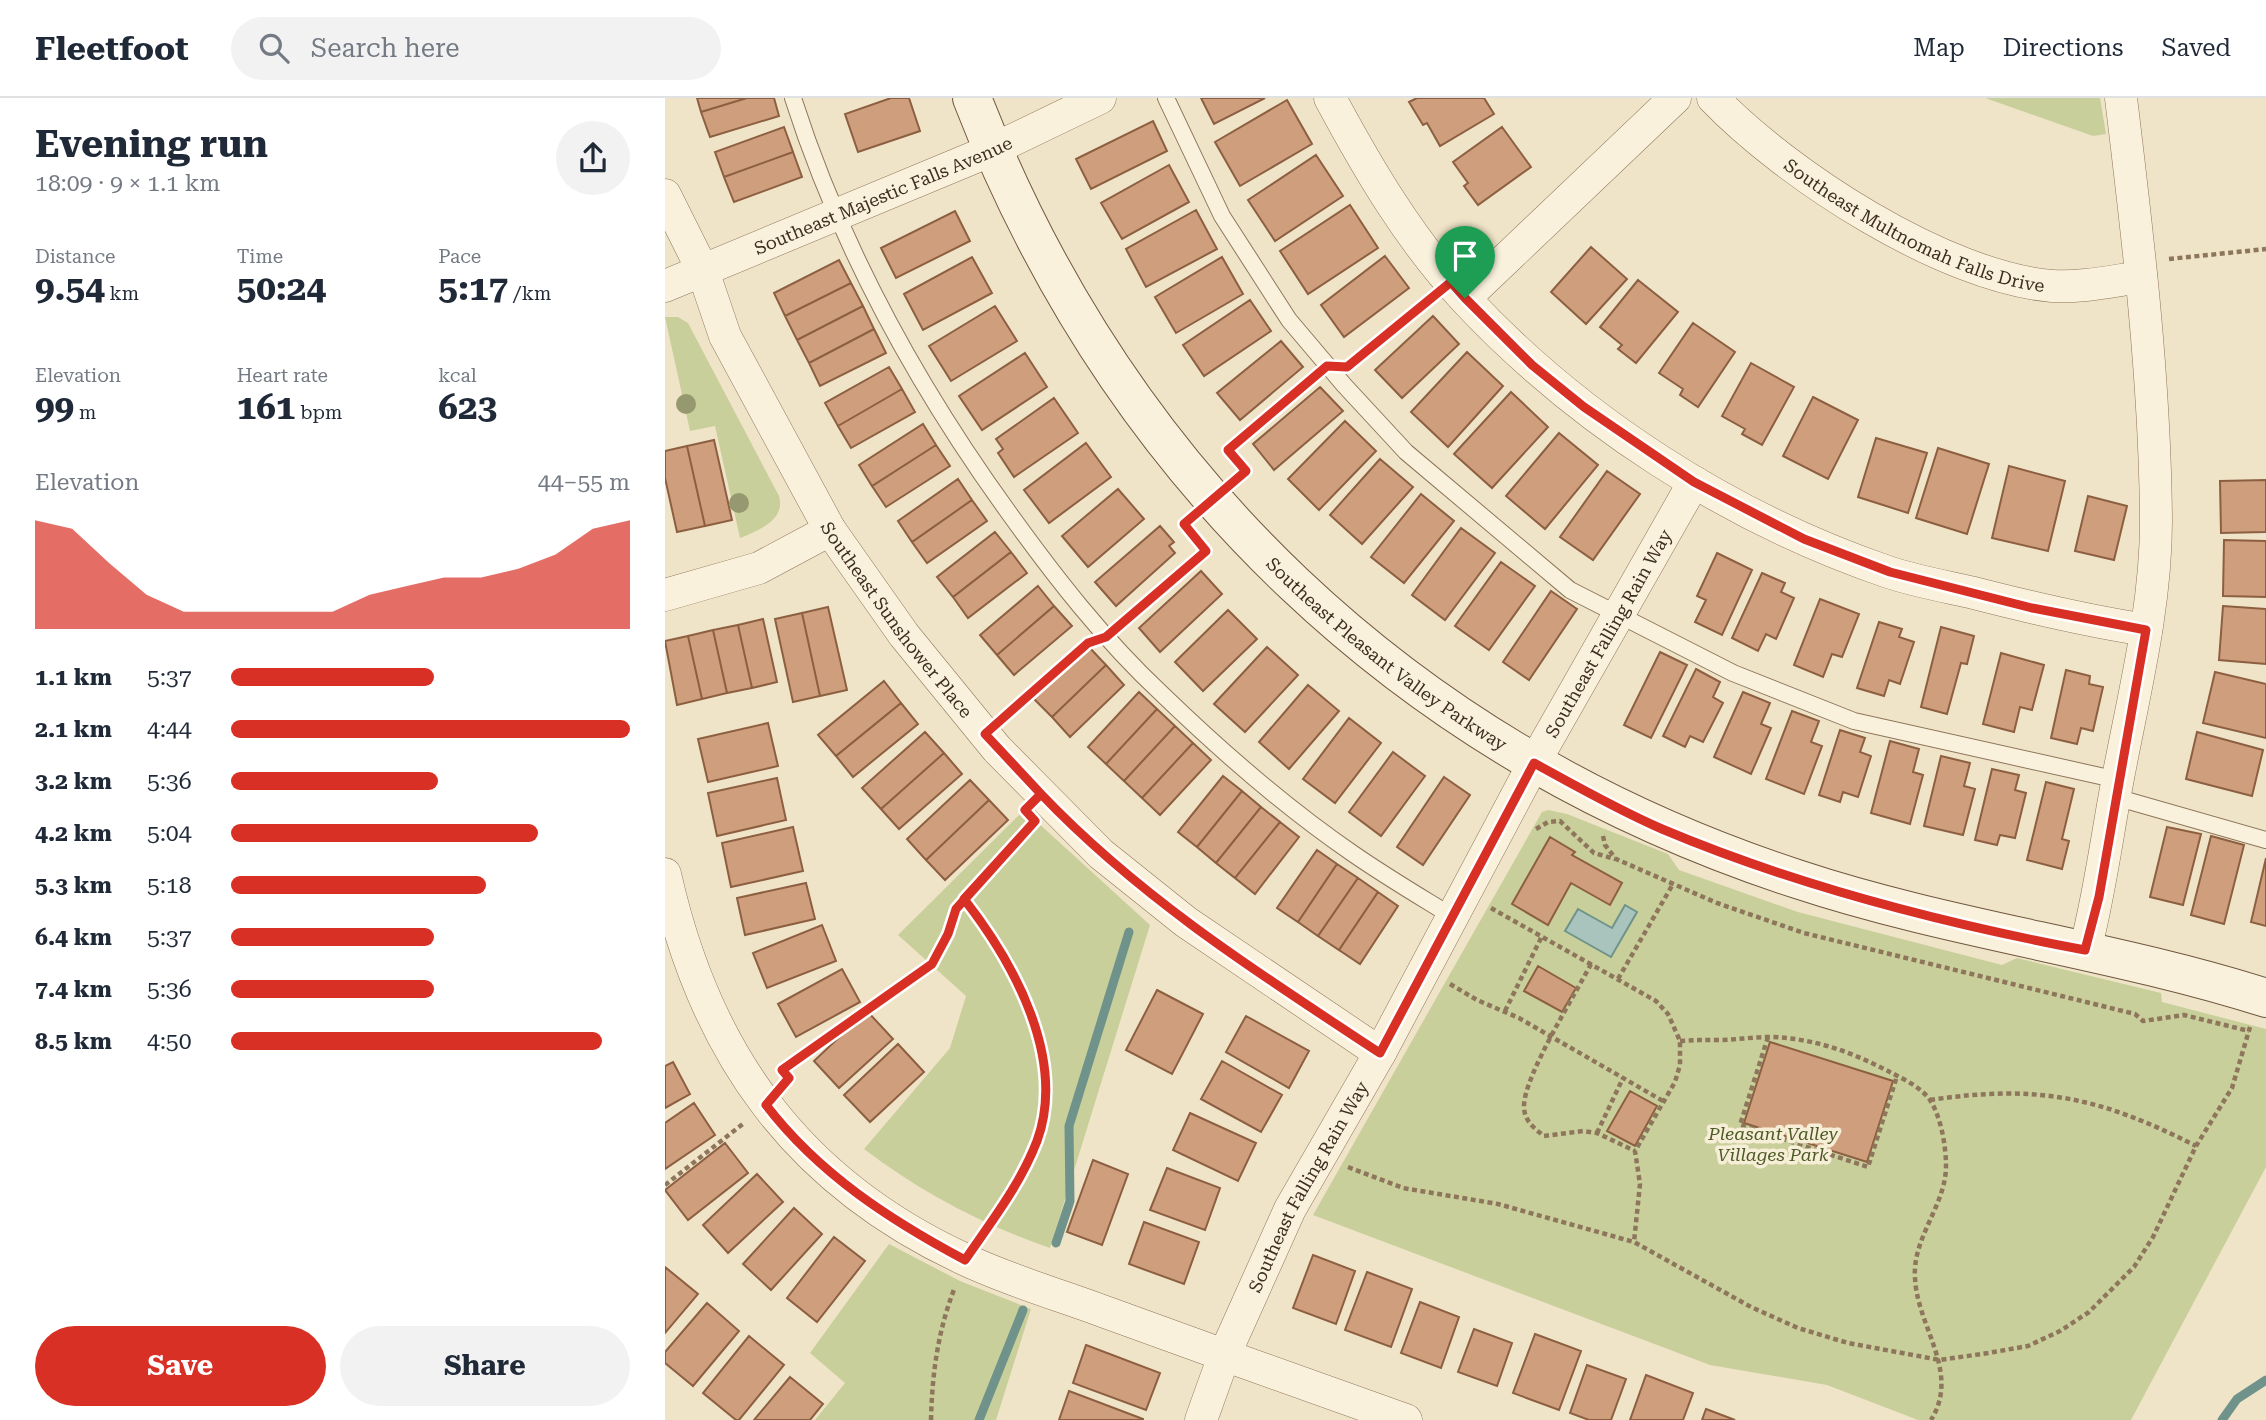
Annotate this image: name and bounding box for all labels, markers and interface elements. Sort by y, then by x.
search box [231,17,721,80]
text: Fleetfoot [35,29,189,68]
icon: search [255,29,293,67]
text: Search here [311,33,460,63]
text: Map [1913,34,1965,62]
text: Directions [2003,34,2123,62]
text: Saved [2161,34,2231,62]
button: share [556,121,630,195]
text: Evening run [35,122,268,166]
street label: Southeast Majestic Falls Avenue [751,132,1015,258]
street label: Southeast Multnomah Falls Drive [1780,154,2046,296]
text: 18:09 · 9 × 1.1 km [35,170,220,197]
pin [1435,226,1495,298]
icon: arrive [1446,237,1484,275]
text: Distance [35,245,115,268]
text: Time [237,245,283,268]
text: Pace [438,245,481,268]
text: 9.54 [35,268,105,309]
text: 50:24 [237,268,326,309]
text: 5:17 [438,268,508,309]
text: km [105,282,139,305]
text: /km [508,282,551,305]
text: Elevation [35,364,121,387]
text: Heart rate [237,364,328,387]
text: kcal [438,364,477,387]
text: 99 [35,387,74,428]
text: 161 [237,387,295,428]
text: 623 [438,387,497,428]
text: m [74,401,96,424]
text: bpm [295,401,342,424]
text: Elevation [35,469,139,496]
text: 44–55 m [538,469,630,496]
street label: Southeast Sunshower Place [817,518,977,722]
street label: Southeast Falling Rain Way [1540,525,1676,741]
street label: Southeast Pleasant Valley Parkway [1262,553,1511,755]
text: 1.1 km [35,664,112,691]
text: 5:37 [147,664,192,691]
text: 2.1 km [35,716,112,743]
text: 4:44 [147,716,192,743]
text: 3.2 km [35,768,112,795]
text: 5:36 [147,768,192,795]
text: 4.2 km [35,820,112,847]
text: 5:04 [147,820,192,847]
text: 5.3 km [35,872,112,899]
text: 5:18 [147,872,192,899]
text: 6.4 km [35,924,112,951]
text: 5:37 [147,924,192,951]
text: 7.4 km [35,976,112,1003]
text: 5:36 [147,976,192,1003]
text: 8.5 km [35,1028,112,1055]
text: 4:50 [147,1028,192,1055]
street label: Southeast Falling Rain Way [1243,1077,1372,1296]
park label: Pleasant Valley Villages Park [1707,1123,1838,1165]
button: Save [35,1326,326,1406]
button: Share [340,1326,630,1406]

